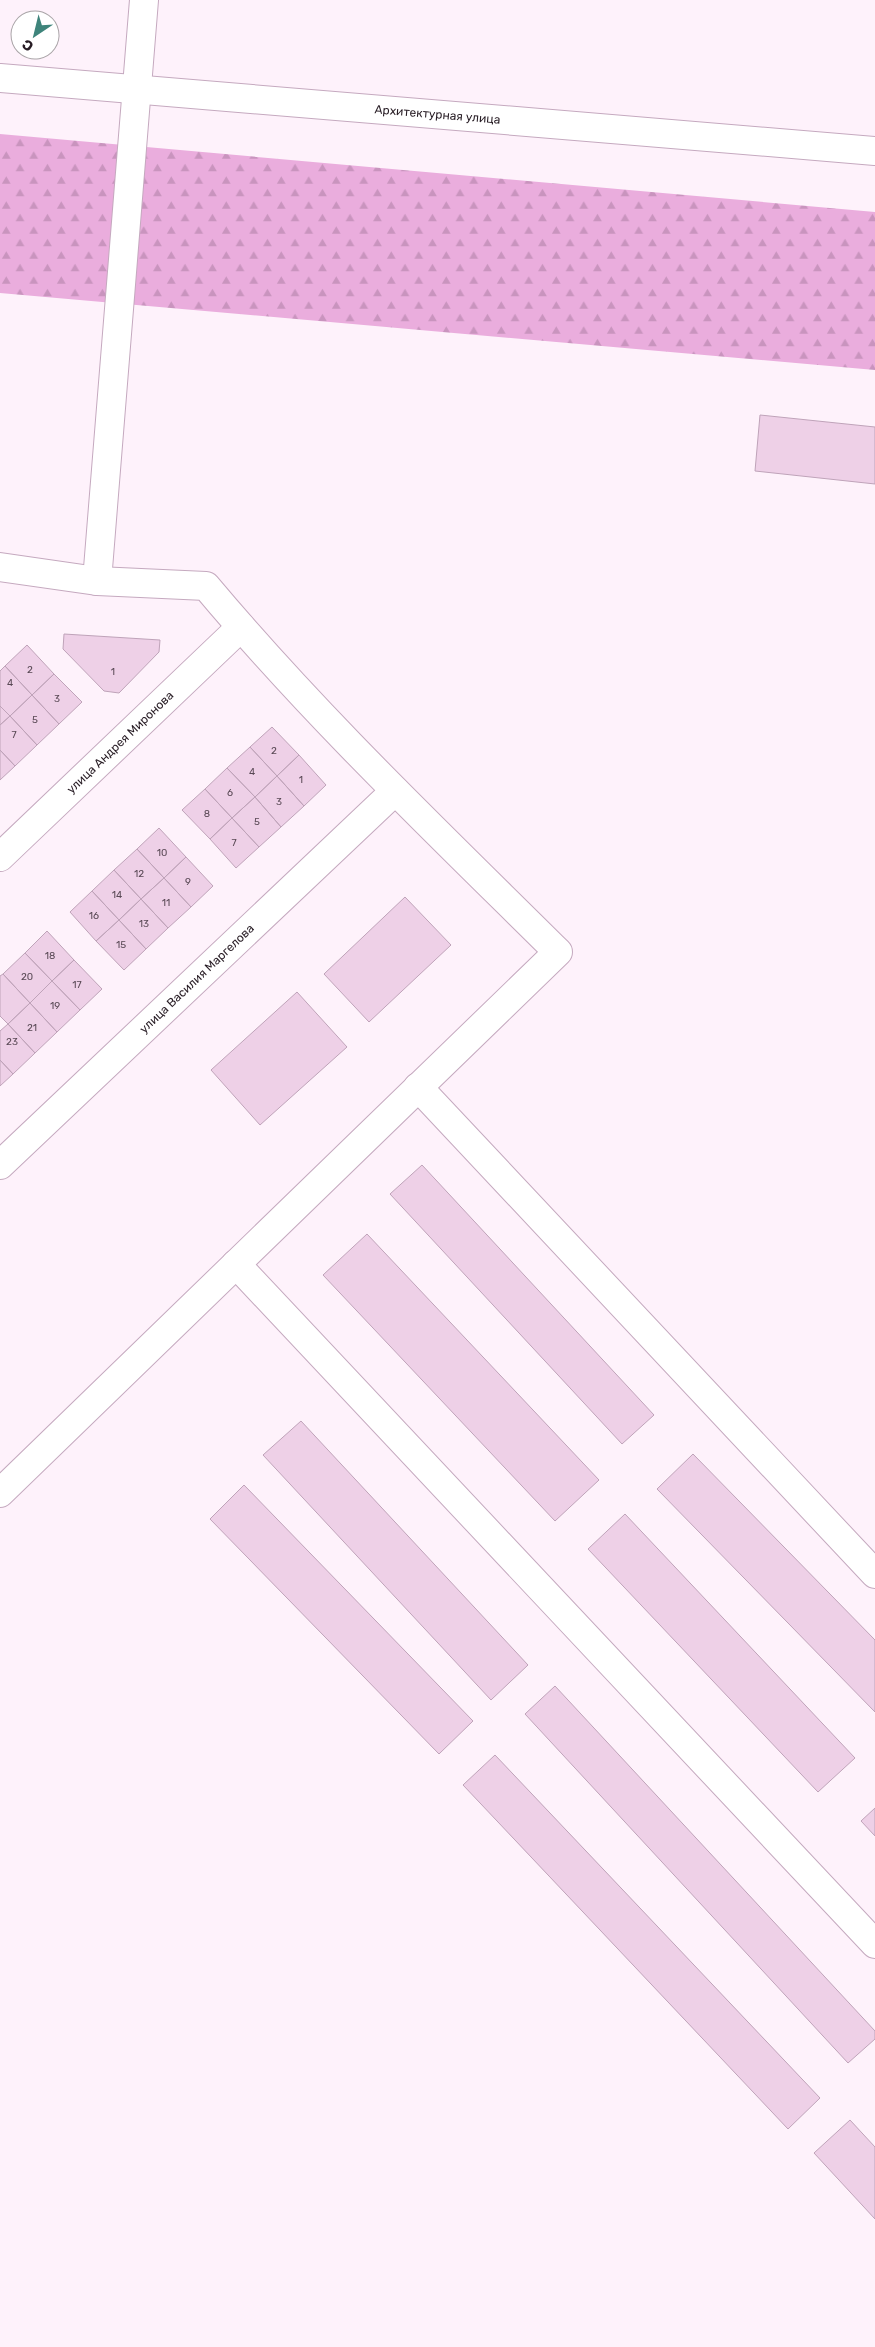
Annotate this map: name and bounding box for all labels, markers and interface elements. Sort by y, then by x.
north arrow [10,10,60,60]
text: С [19,35,37,55]
street label: Архитектурная улица [374,102,501,127]
house number: 2 [27,664,33,676]
house number: 1 [111,666,115,678]
house number: 4 [7,677,13,689]
street label: улица Андрея Миронова [64,688,176,796]
house number: 3 [54,693,60,705]
house number: 5 [32,714,38,726]
house number: 7 [11,729,17,741]
house number: 2 [271,745,277,757]
house number: 4 [249,766,255,778]
house number: 1 [299,774,303,786]
house number: 6 [227,787,233,799]
house number: 3 [276,796,282,808]
house number: 8 [204,808,210,820]
house number: 5 [254,816,260,828]
house number: 7 [231,837,237,849]
house number: 10 [157,847,167,859]
house number: 12 [134,868,144,880]
house number: 9 [185,876,191,888]
house number: 14 [112,889,122,901]
house number: 11 [162,897,170,909]
house number: 16 [89,910,99,922]
house number: 13 [139,918,149,930]
street label: улица Василия Маргелова [137,921,257,1036]
house number: 15 [116,939,126,951]
house number: 18 [45,950,55,962]
house number: 20 [21,971,33,983]
house number: 17 [72,979,82,991]
house number: 19 [50,1000,60,1012]
house number: 21 [27,1022,37,1034]
house number: 23 [6,1036,18,1048]

